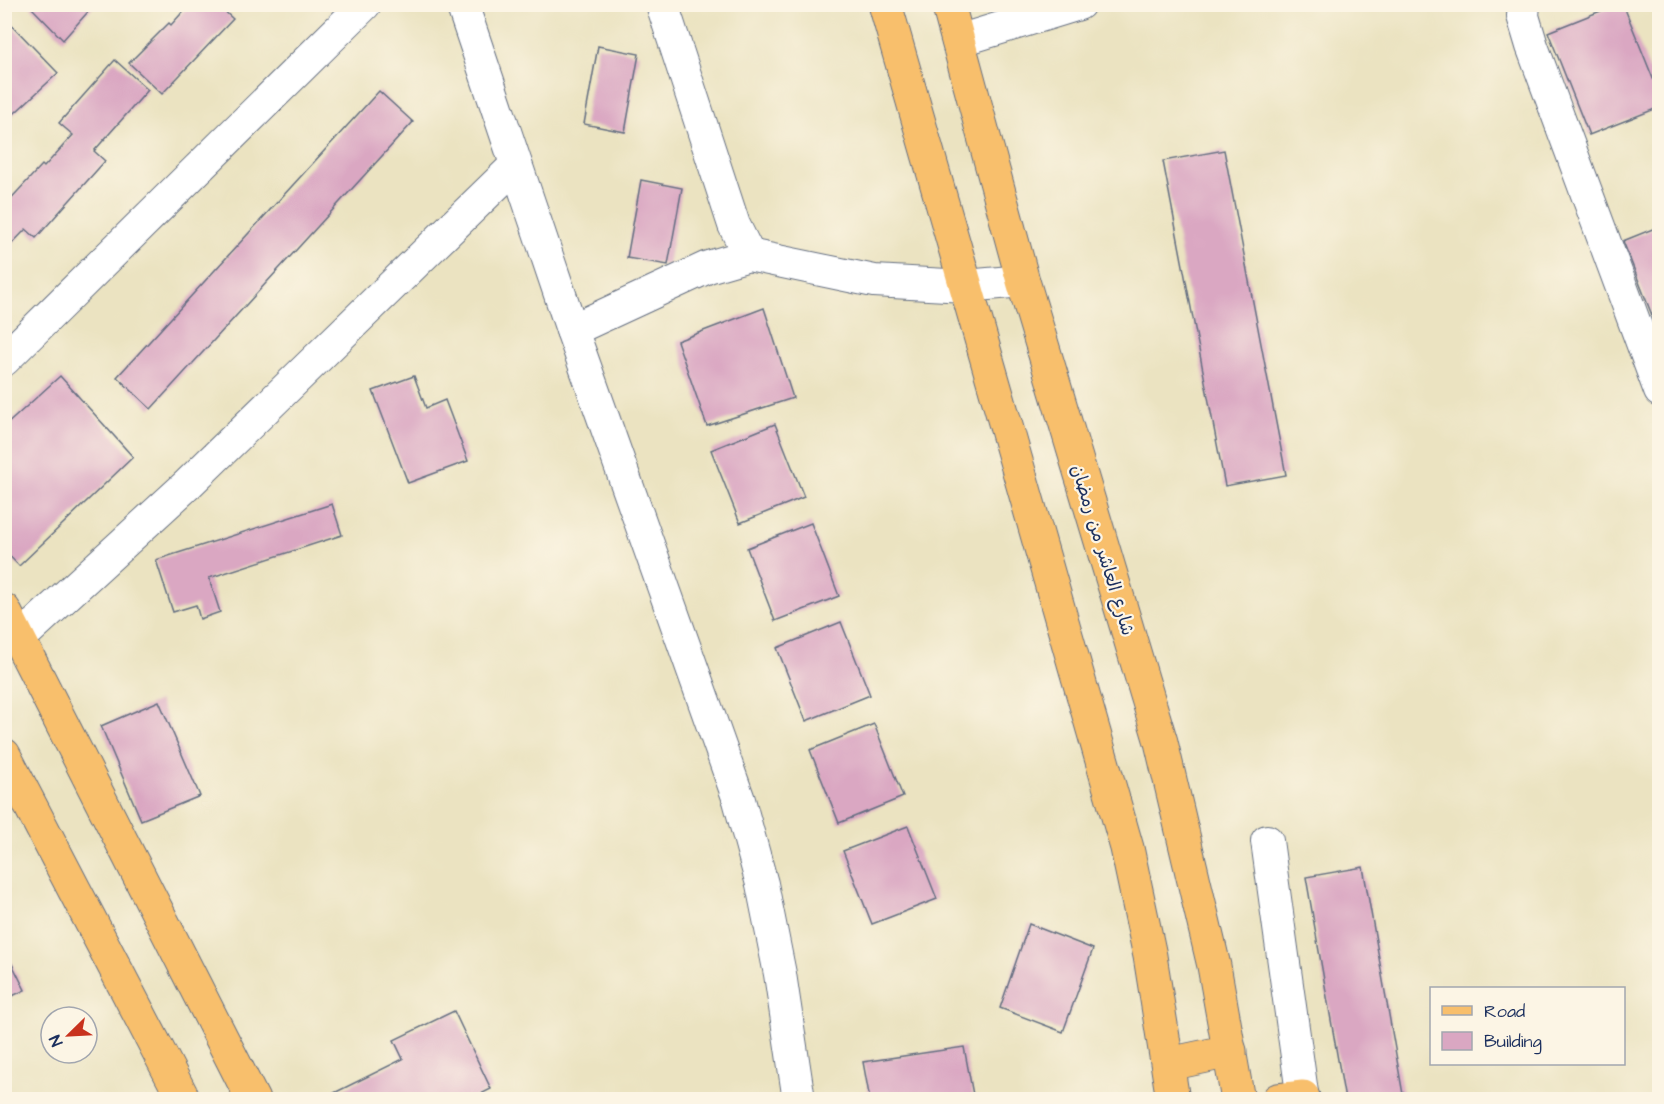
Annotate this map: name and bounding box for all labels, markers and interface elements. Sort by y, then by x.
street label: شارع العاشر من رمضان [1065,462,1140,639]
legend [1430,987,1625,1065]
text: Road [1484,999,1525,1024]
north arrow [39,1005,99,1065]
text: Building [1484,1029,1542,1055]
text: N [44,1032,68,1050]

